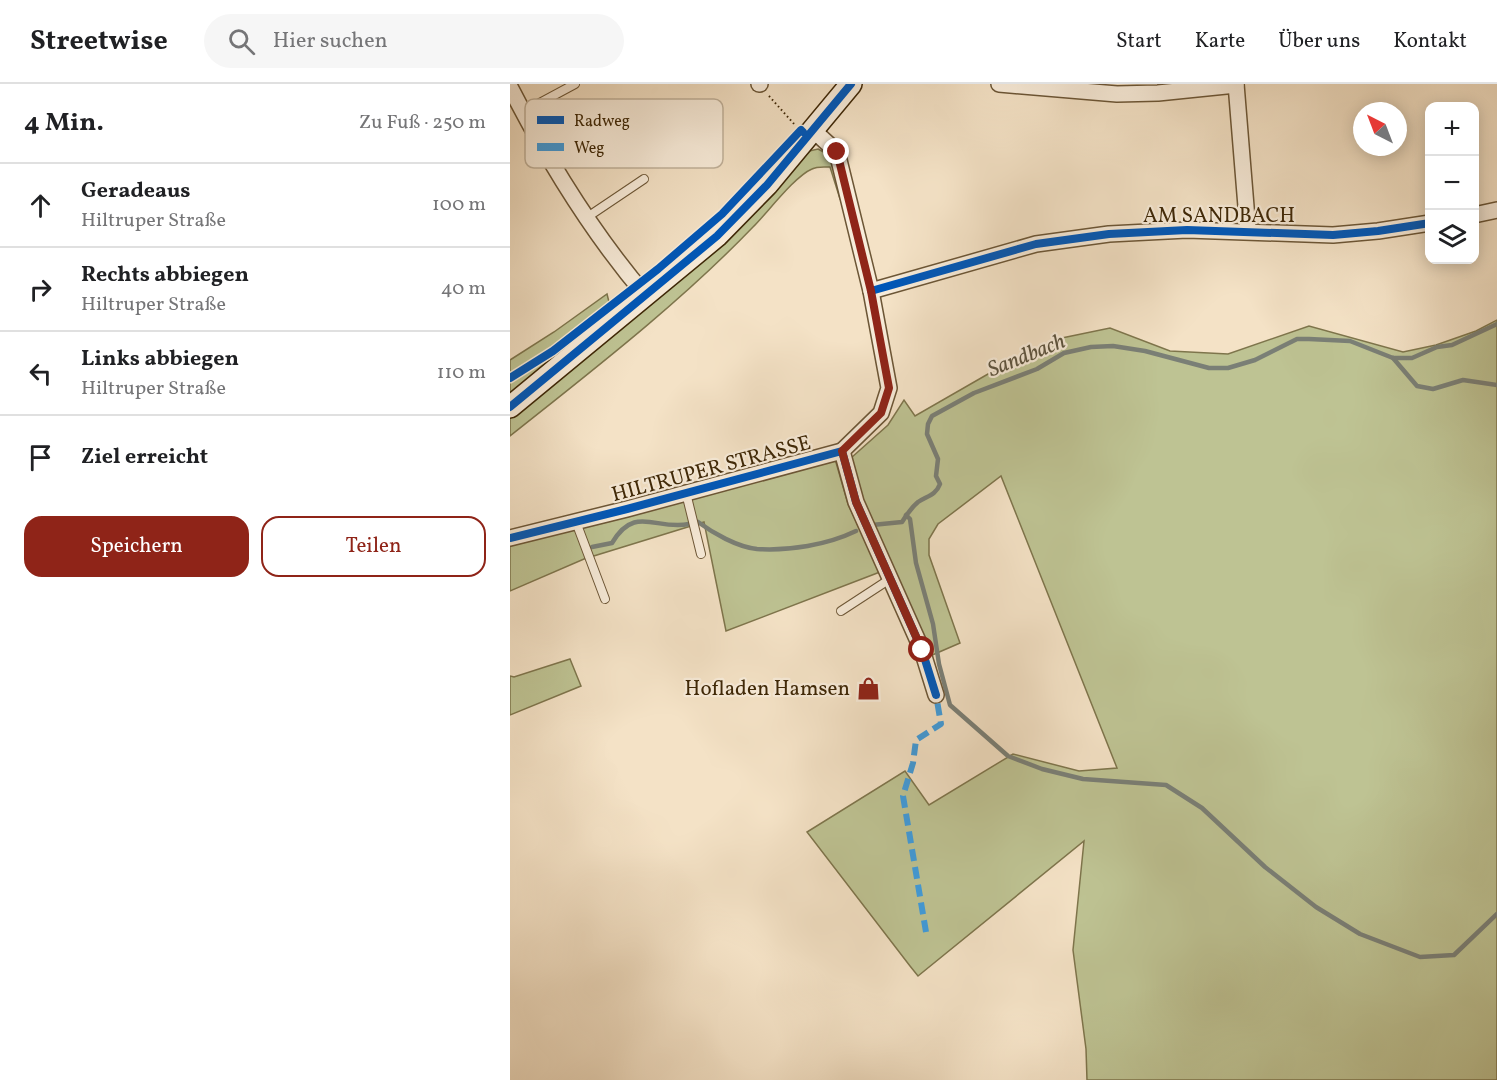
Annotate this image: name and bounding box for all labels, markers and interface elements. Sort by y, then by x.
search box [204,14,624,68]
text: Streetwise [30,22,168,61]
icon: search [225,25,258,58]
text: Hier suchen [273,26,388,57]
text: Start [1116,27,1162,56]
text: Karte [1195,27,1245,56]
text: Über uns [1278,27,1360,56]
text: Kontakt [1393,27,1467,56]
legend [525,99,723,168]
north arrow [1353,102,1407,156]
map controls [1425,102,1479,264]
button: + [1425,102,1479,156]
text: 4 Min. [24,105,104,141]
text: Zu Fuß · 250 m [359,109,486,137]
text: Radweg [574,111,630,133]
text: Weg [574,138,605,160]
route end [823,138,849,164]
button: − [1425,156,1479,210]
text: Geradeaus [81,176,191,207]
icon: ahead [24,189,57,222]
text: 100 m [432,191,486,219]
street label: AM SANDBACH [1143,202,1295,231]
text: Hiltruper Straße [81,207,226,235]
button: layers [1425,210,1479,264]
text: Rechts abbiegen [81,260,249,291]
icon: right [24,273,57,306]
text: 40 m [441,275,486,303]
text: Hiltruper Straße [81,291,226,319]
water label: Sandbach [983,327,1071,386]
text: Links abbiegen [81,344,239,375]
icon: left [24,357,57,390]
text: 110 m [437,359,486,387]
text: Hiltruper Straße [81,375,226,403]
street label: HILTRUPER STRASSE [608,429,814,510]
icon: arrive [24,441,57,474]
text: Ziel erreicht [81,442,208,473]
button: Speichern [24,516,249,577]
button: Teilen [261,516,486,577]
route start [908,636,934,662]
place label: Hofladen Hamsen [685,675,850,704]
shop icon: Hofladen Hamsen [855,675,881,701]

